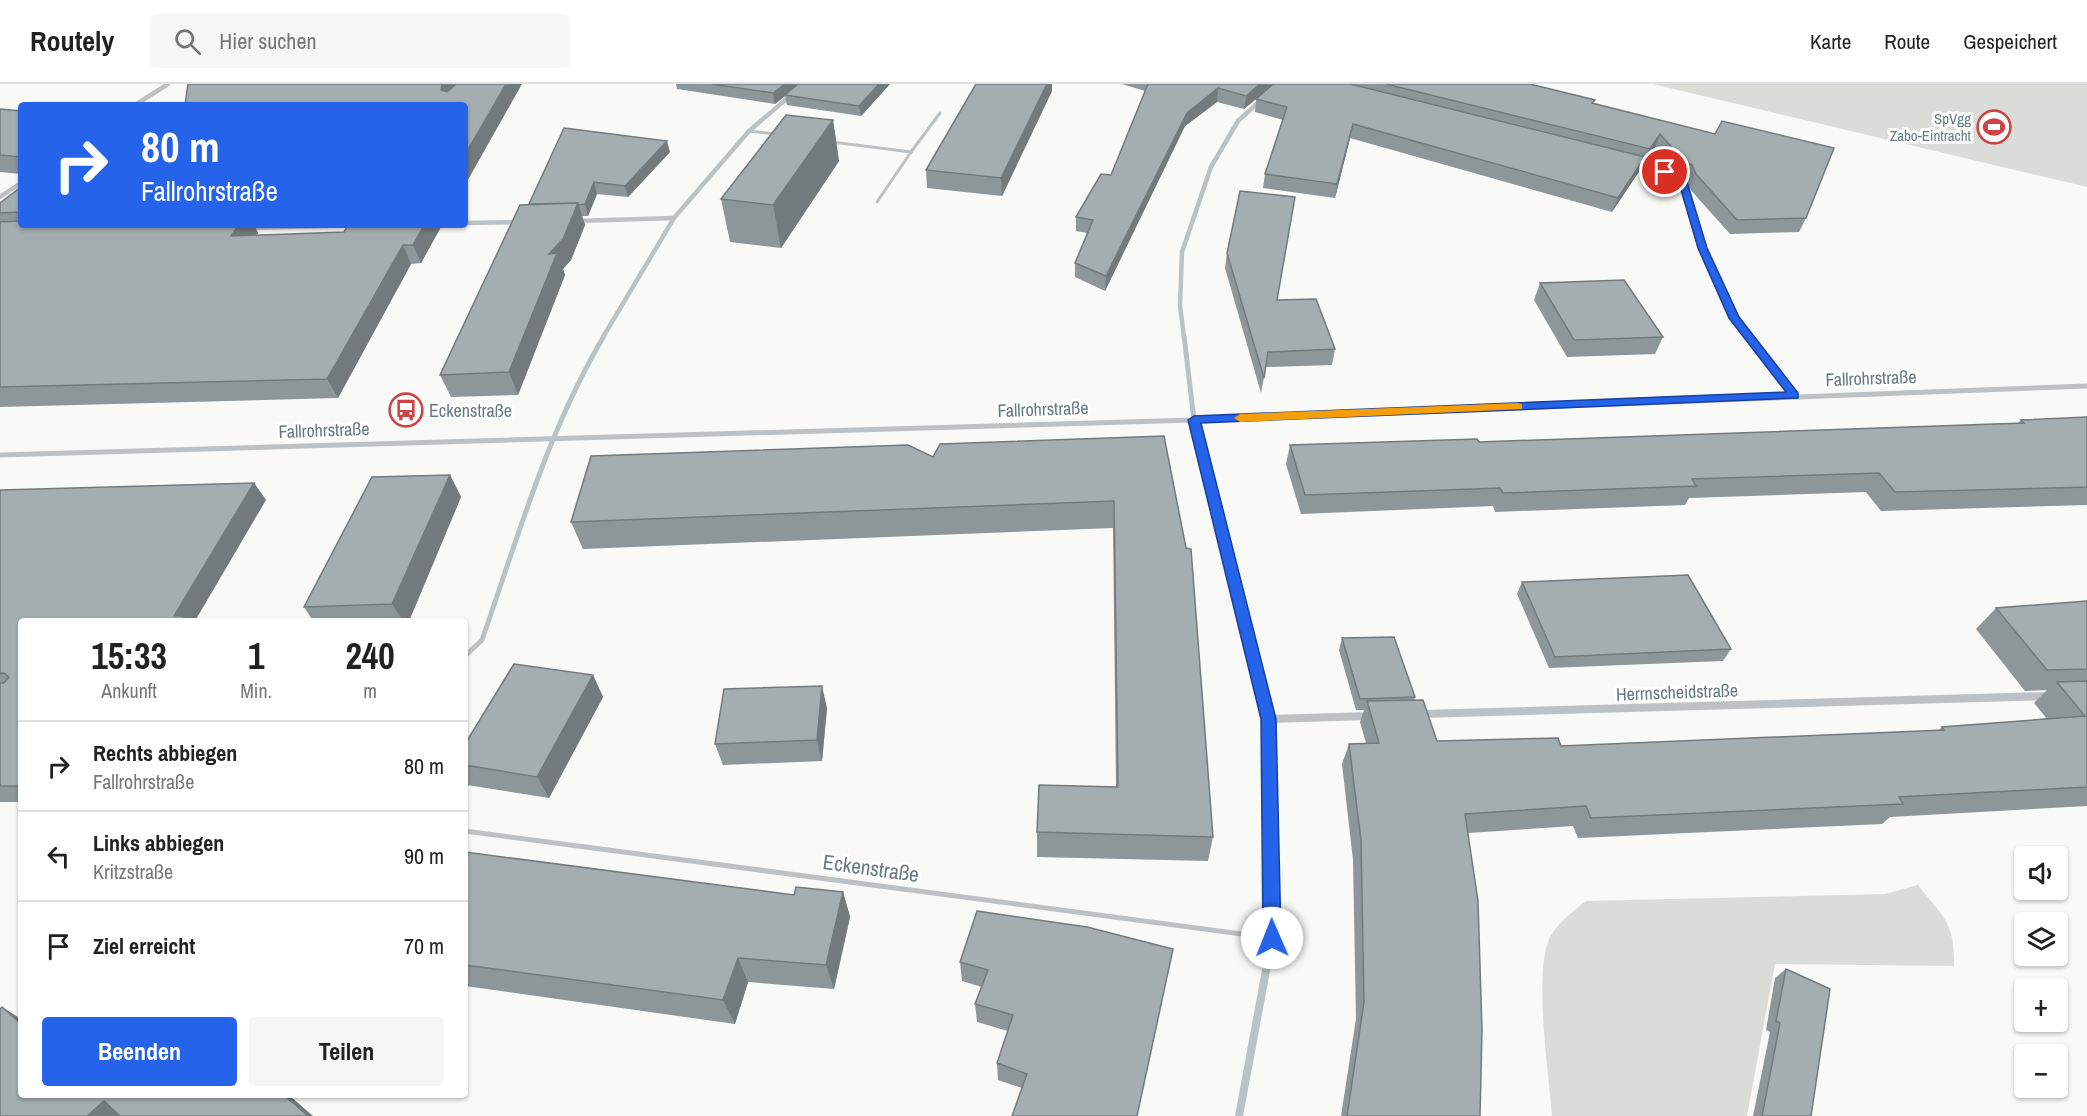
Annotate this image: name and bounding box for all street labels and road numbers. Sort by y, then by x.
street label: Fallrohrstraße [1825,364,1917,392]
street label: Fallrohrstraße [997,395,1089,423]
street label: Fallrohrstraße [278,416,370,444]
street label: Herrnscheidstraße [1615,677,1739,707]
street label: Eckenstraße [821,847,921,889]

